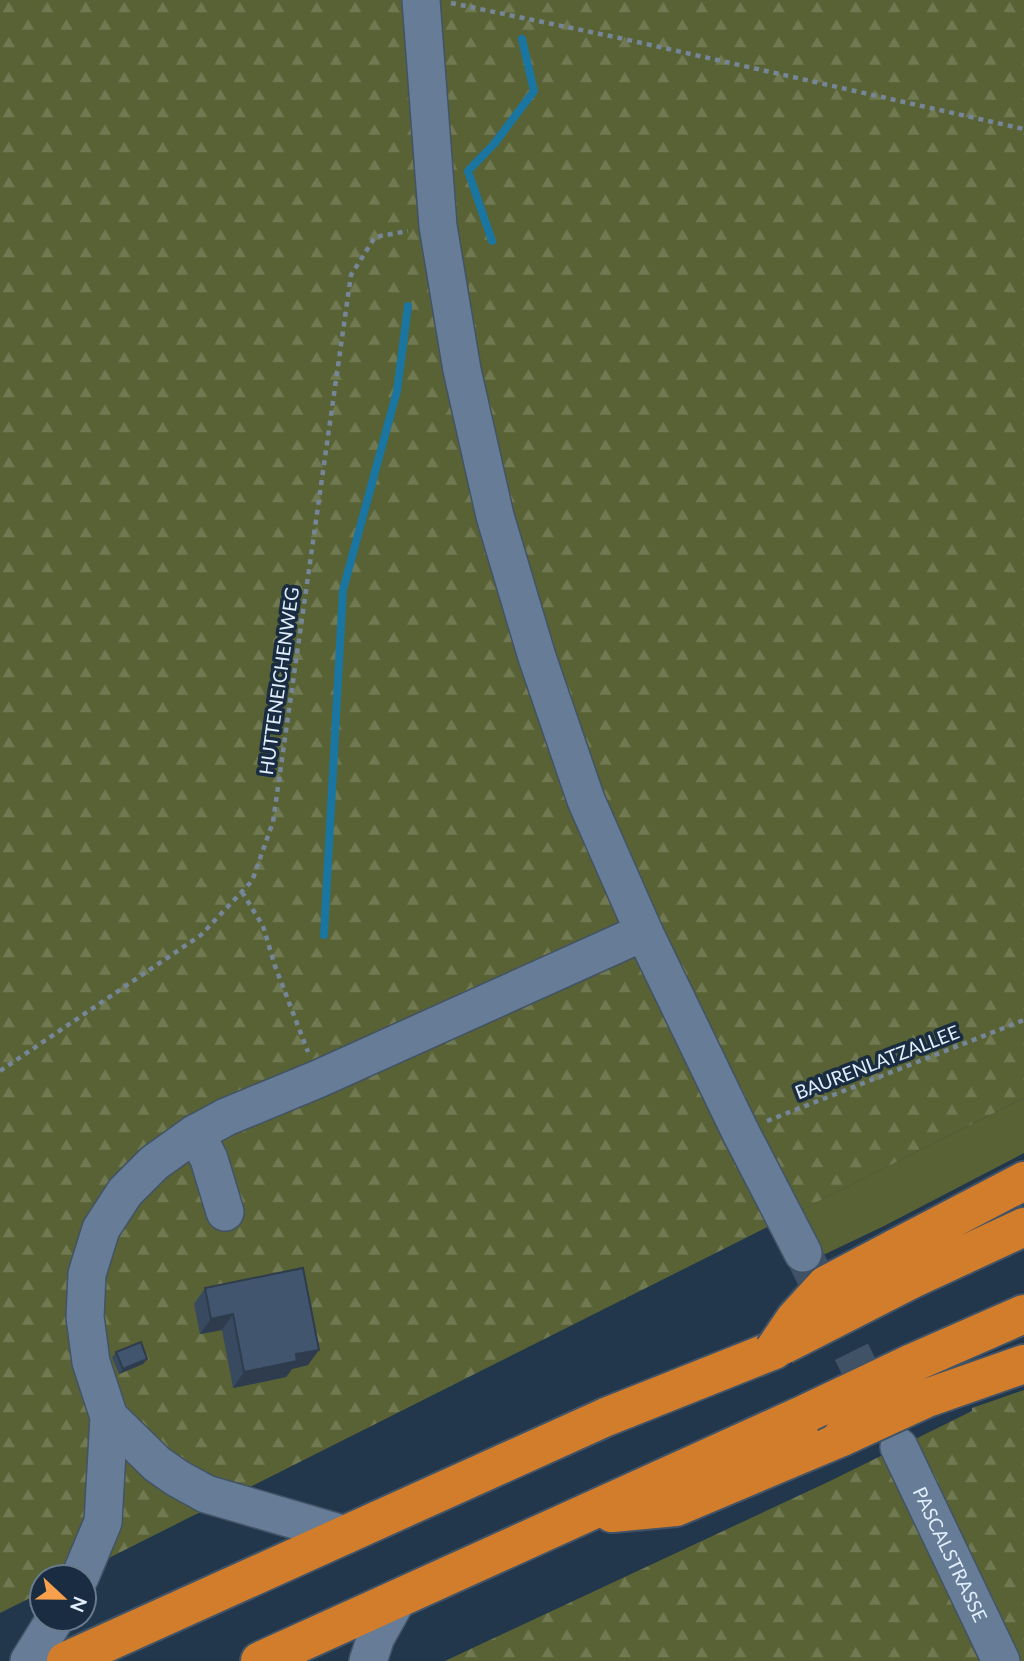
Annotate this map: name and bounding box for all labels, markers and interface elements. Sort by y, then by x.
street label: HUTTENEICHENWEG [254,585,303,776]
street label: BAURENLATZALLEE [791,1020,962,1103]
street label: PASCALSTRASSE [909,1483,993,1625]
north arrow [28,1563,98,1633]
text: N [66,1593,93,1616]

